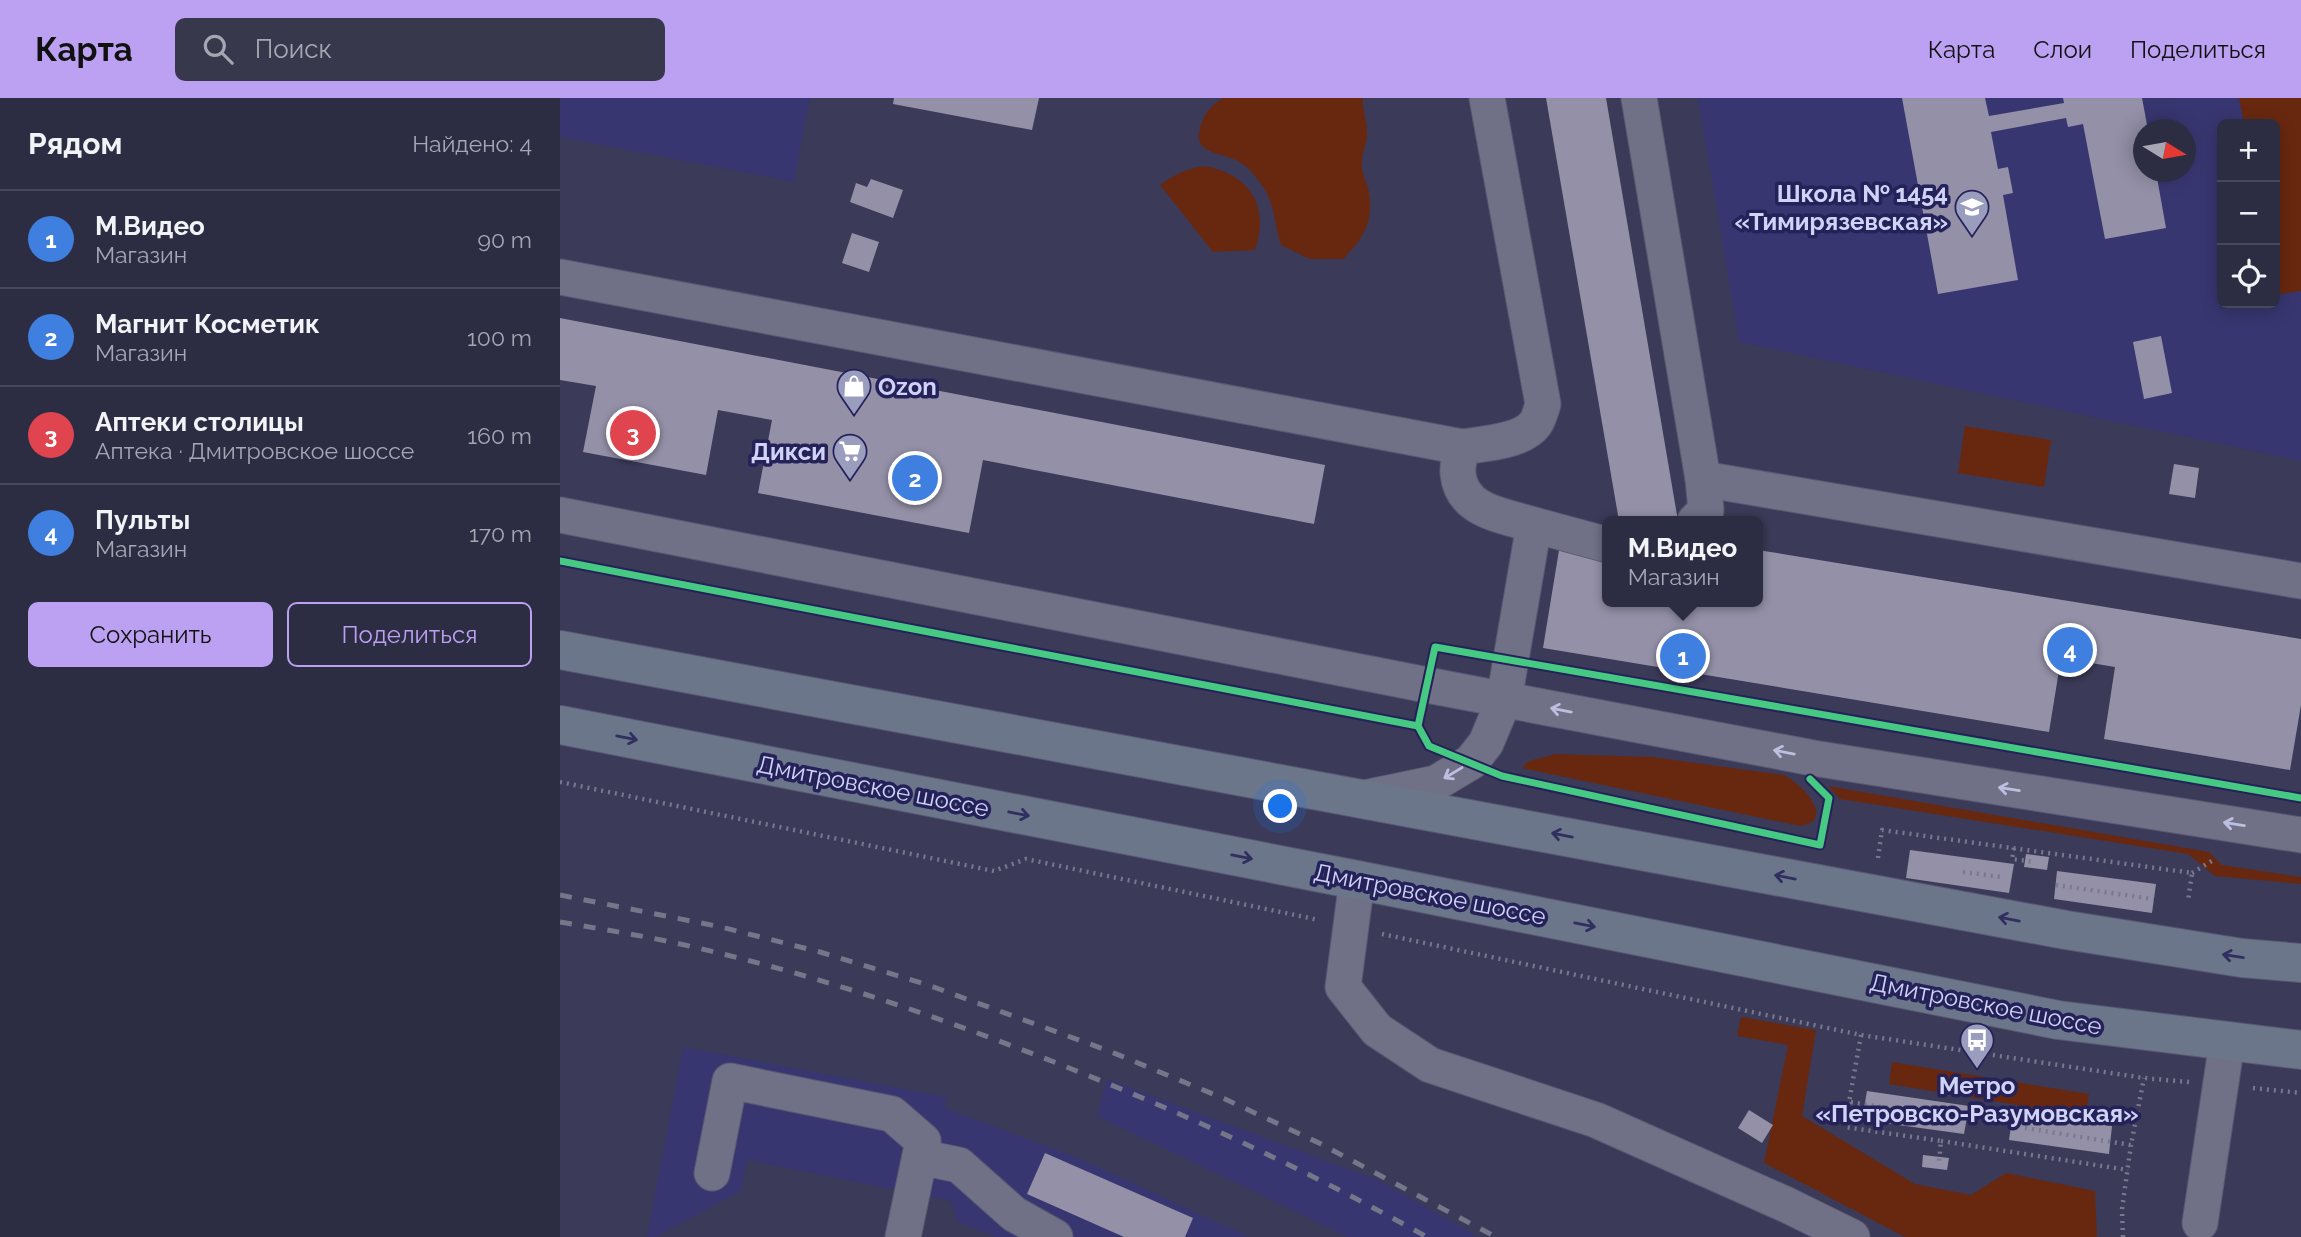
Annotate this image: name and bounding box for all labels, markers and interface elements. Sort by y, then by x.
search box [175,18,665,81]
text: Карта [35,30,133,69]
icon: search [199,30,237,68]
text: Поиск [255,34,332,64]
text: Карта [1928,35,1995,64]
text: Слои [2033,35,2092,64]
text: Поделиться [2130,35,2266,64]
north arrow [2133,119,2196,182]
map controls [2217,119,2280,308]
button: + [2217,119,2280,182]
text: Рядом [28,126,122,161]
text: Найдено: 4 [412,130,532,157]
place label: Школа № 1454 «Тимирязевская» [1734,179,1948,236]
button: − [2217,182,2280,245]
school or university icon: Школа № 1454 «Тимирязевская» [1953,188,1991,237]
text: М.Видео [95,211,205,241]
text: 1 [45,226,57,253]
text: 90 m [477,226,532,253]
text: Магазин [95,241,187,268]
button: locate [2217,245,2280,308]
text: Магнит Косметик [95,309,320,339]
text: 2 [45,324,57,351]
text: 100 m [467,324,532,351]
text: Магазин [95,339,187,366]
shop icon: Ozon [835,367,873,416]
place label: Ozon [878,372,937,401]
text: Аптеки столицы [95,407,304,437]
pin: 3 [610,407,656,459]
text: 3 [45,422,57,449]
text: 160 m [467,422,532,449]
supermarket icon: Дикси [831,432,869,481]
text: Аптека · Дмитровское шоссе [95,437,414,464]
place label: Дикси [751,437,826,466]
pin: 2 [892,452,938,504]
text: Пульты [95,505,190,535]
popup [1602,516,1763,607]
text: 4 [44,520,58,547]
text: 170 m [469,520,532,547]
text: М.Видео [1628,533,1737,563]
text: Магазин [95,535,187,562]
text: Магазин [1628,563,1720,590]
button: Сохранить [28,602,273,667]
button: Поделиться [287,602,532,667]
pin: 4 [2047,624,2093,676]
pin: 1 [1660,630,1706,682]
one-way arrow [1550,703,1573,716]
one-way arrow [615,732,638,746]
one-way arrow [1773,745,1796,759]
street label: Дмитровское шоссе [755,749,991,823]
one-way arrow [1443,766,1463,780]
one-way arrow [1998,782,2021,795]
your location [1263,789,1297,823]
one-way arrow [1007,808,1030,822]
one-way arrow [2223,817,2245,830]
one-way arrow [1551,827,1574,841]
one-way arrow [1230,851,1253,865]
street label: Дмитровское шоссе [1312,857,1548,931]
one-way arrow [1774,870,1797,883]
one-way arrow [1998,912,2021,925]
one-way arrow [1573,919,1596,933]
one-way arrow [2222,949,2245,962]
street label: Дмитровское шоссе [1868,967,2104,1041]
bus stop icon: Метро «Петровско-Разумовская» [1958,1021,1996,1070]
place label: Метро «Петровско-Разумовская» [1815,1071,2139,1128]

